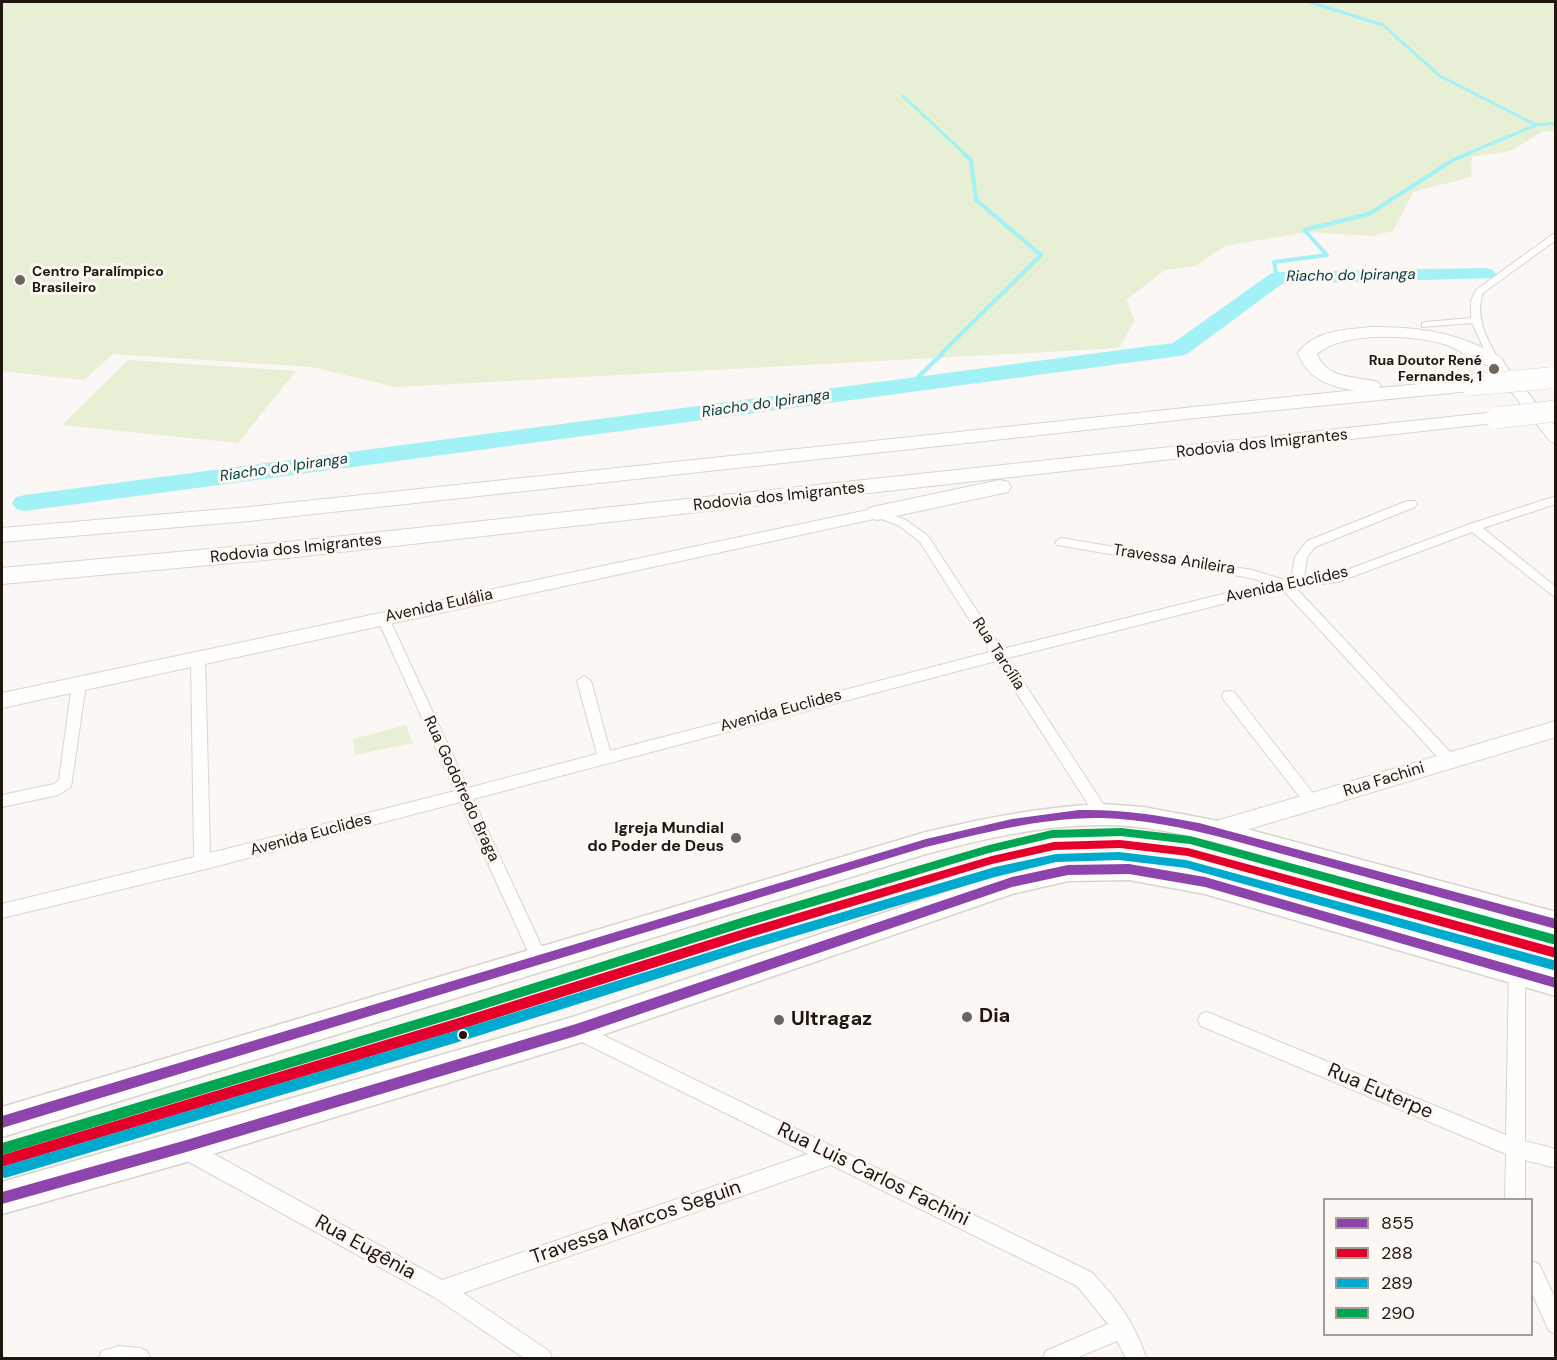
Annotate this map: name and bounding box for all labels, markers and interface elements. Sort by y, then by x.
place label: Centro Paralímpico Brasileiro [32,264,164,296]
water label: Riacho do Ipiranga [1286,266,1416,286]
marker: Centro Paralímpico Brasileiro [13,273,27,287]
place label: Rua Doutor René Fernandes, 1 [1369,353,1482,386]
marker: Rua Doutor René Fernandes, 1 [1487,362,1501,376]
water label: Riacho do Ipiranga [701,386,831,422]
street label: Rodovia dos Imigrantes [1175,425,1349,463]
water label: Riacho do Ipiranga [219,450,349,486]
street label: Rodovia dos Imigrantes [692,478,866,516]
street label: Rodovia dos Imigrantes [209,530,383,568]
street label: Travessa Anileira [1112,541,1236,579]
street label: Avenida Euclides [1224,563,1350,607]
street label: Avenida Eulália [383,585,495,627]
street label: Rua Tarcília [967,614,1029,694]
street label: Avenida Euclides [718,686,844,736]
street label: Rua Godofredo Braga [419,713,503,865]
street label: Rua Fachini [1341,759,1427,801]
street label: Avenida Euclides [248,810,374,860]
place label: Igreja Mundial do Poder de Deus [587,819,724,857]
marker: Igreja Mundial do Poder de Deus [729,831,743,845]
place label: Dia [979,1005,1010,1029]
place label: Ultragaz [791,1008,872,1032]
marker: Dia [960,1010,974,1024]
marker: Ultragaz [772,1013,786,1027]
unlabelled marker [457,1029,469,1041]
street label: Rua Euterpe [1324,1059,1436,1125]
street label: Rua Luis Carlos Fachini [773,1118,973,1232]
street label: Travessa Marcos Seguin [528,1176,744,1270]
legend [1323,1198,1533,1336]
street label: Rua Eugênia [310,1210,420,1286]
text: 855 [1381,1211,1414,1235]
text: 288 [1381,1241,1413,1265]
text: 289 [1381,1271,1413,1295]
text: 290 [1381,1301,1415,1325]

